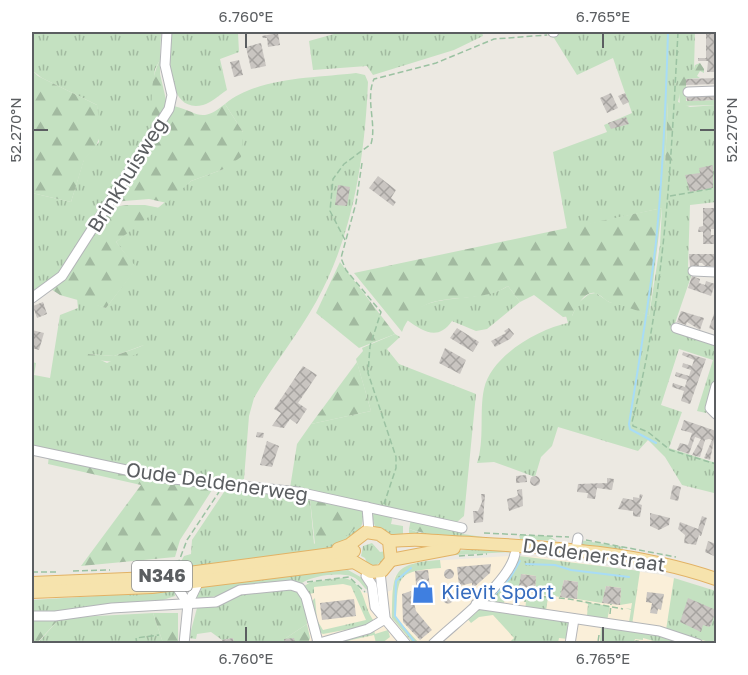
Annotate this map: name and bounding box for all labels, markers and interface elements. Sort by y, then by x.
text: 6.760°E [219,7,273,25]
text: 6.765°E [576,7,630,25]
text: 52.270°N [6,97,24,163]
text: 52.270°N [722,97,740,163]
street label: Brinkhuisweg [81,113,171,236]
street label: Oude Deldenerweg [125,456,310,506]
street label: Deldenerstraat [521,532,667,576]
road number: N346 [132,561,192,591]
shop icon: Kievit Sport [410,579,436,605]
place label: Kievit Sport [441,579,554,603]
text: 6.760°E [219,649,273,667]
text: 6.765°E [576,649,630,667]

